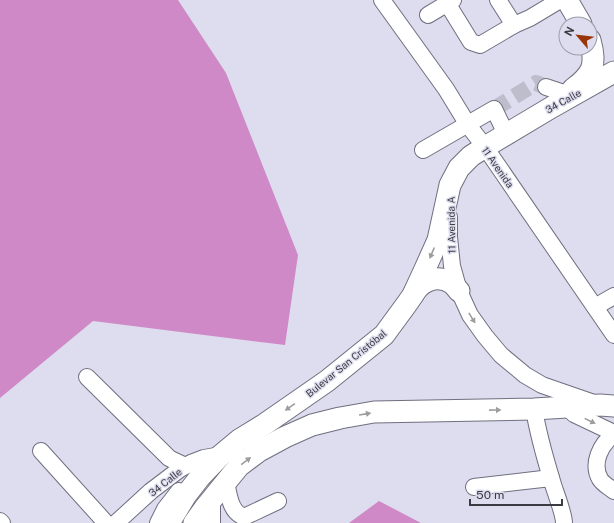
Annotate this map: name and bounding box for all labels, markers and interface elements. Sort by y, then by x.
north arrow [558,16,598,56]
text: N [562,25,576,38]
street label: 34 Calle [543,86,583,116]
street label: 11 Avenida [479,144,517,190]
street label: 11 Avenida A [445,196,457,254]
one-way arrow [429,248,435,259]
one-way arrow [469,312,476,324]
street label: Bulevar San Cristóbal [303,327,389,399]
one-way arrow [284,403,295,411]
one-way arrow [489,407,502,413]
one-way arrow [359,411,371,417]
one-way arrow [585,418,596,424]
one-way arrow [240,457,251,465]
street label: 34 Calle [146,465,184,499]
scale bar [470,481,562,507]
text: 50 m [476,488,504,502]

